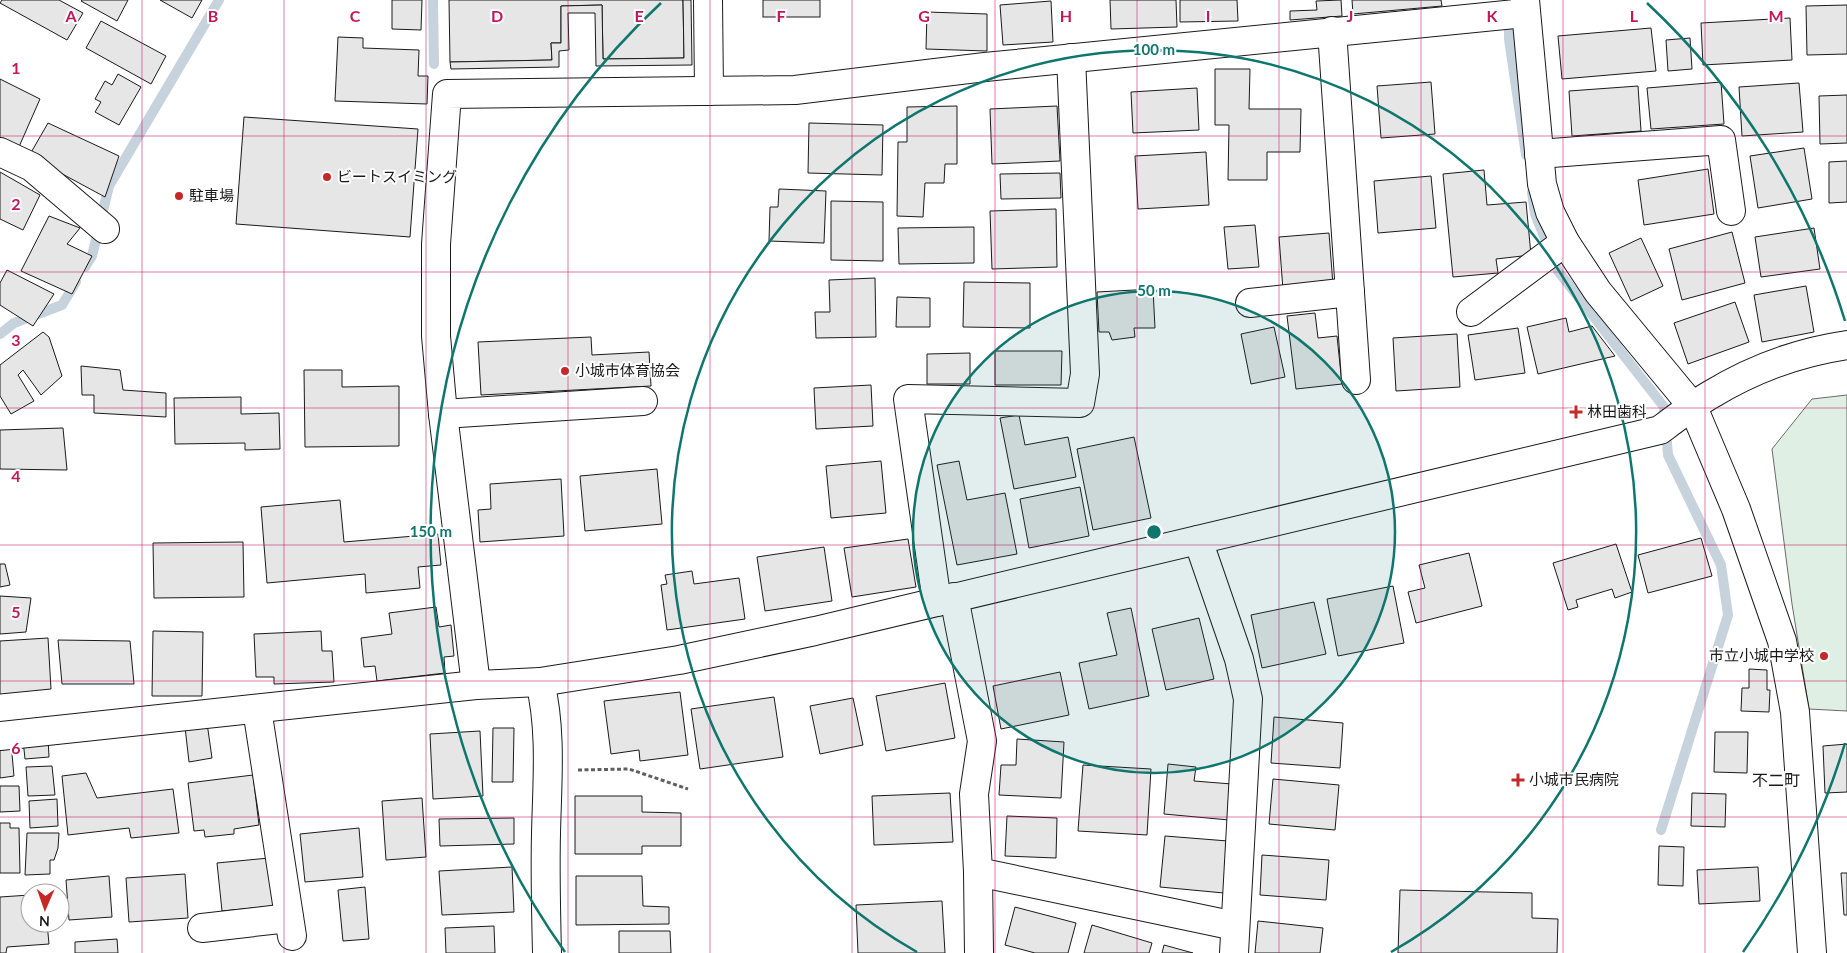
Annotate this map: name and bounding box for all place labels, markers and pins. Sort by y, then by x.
place label: ビートスイミング [337,167,457,185]
marker: ビートスイミング [321,171,333,183]
place label: 駐車場 [189,186,234,204]
marker: 駐車場 [173,190,185,202]
place label: 小城市体育協会 [575,361,680,379]
marker: 小城市体育協会 [559,365,571,377]
place label: 林田歯科 [1587,402,1647,420]
marker: 林田歯科 [1569,405,1583,419]
centre of rings [1145,523,1163,541]
place label: 市立小城中学校 [1709,646,1814,664]
marker: 市立小城中学校 [1818,650,1830,662]
place label: 小城市民病院 [1529,770,1619,788]
marker: 小城市民病院 [1511,773,1525,787]

